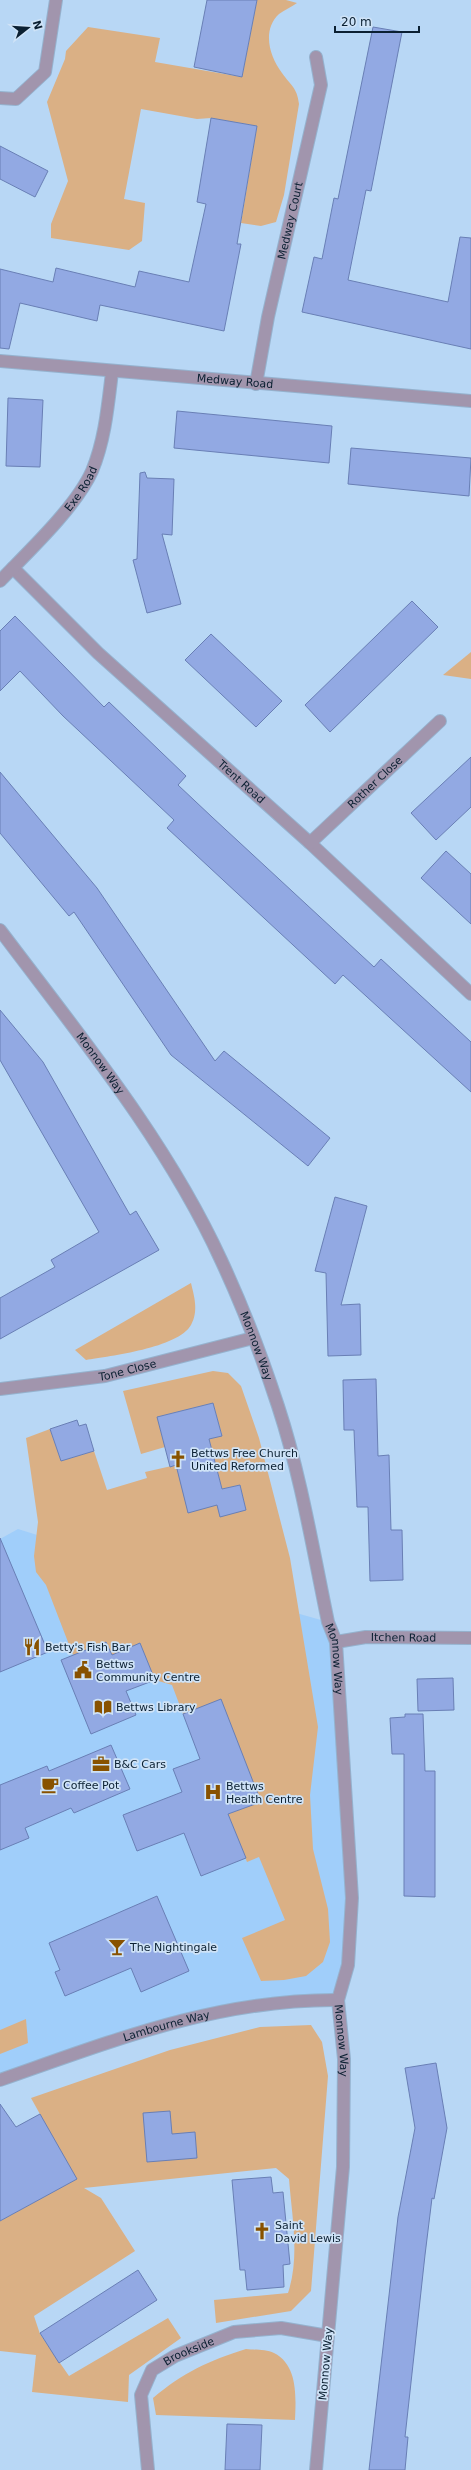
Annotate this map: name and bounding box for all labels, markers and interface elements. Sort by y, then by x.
north arrow [8,8,48,48]
scale bar [335,8,419,34]
text: 20 m [341,15,372,29]
text: N [30,19,45,32]
street label: Medway Court [275,180,305,261]
street label: Medway Road [196,371,274,391]
street label: Exe Road [62,464,100,514]
street label: Rother Close [345,753,405,811]
street label: Trent Road [215,757,268,806]
street label: Monnow Way [74,1030,128,1097]
street label: Monnow Way [238,1309,276,1383]
street label: Tone Close [97,1357,158,1383]
place label: Bettws Free Church United Reformed [191,1447,298,1473]
church icon: Bettws Free Church United Reformed [168,1449,188,1469]
street label: Monnow Way [323,1621,346,1696]
street label: Itchen Road [371,1631,436,1644]
restaurant icon: Betty's Fish Bar [22,1637,42,1657]
place label: Betty's Fish Bar [45,1641,131,1654]
place label: Bettws Community Centre [96,1658,200,1684]
public building icon: Bettws Community Centre [73,1660,93,1680]
library icon: Bettws Library [93,1697,113,1717]
place label: Bettws Library [116,1701,196,1714]
office icon: B&C Cars [91,1754,111,1774]
place label: B&C Cars [114,1758,166,1771]
cafe icon: Coffee Pot [40,1775,60,1795]
place label: Coffee Pot [63,1779,120,1792]
place label: Bettws Health Centre [226,1780,303,1806]
hospital icon: Bettws Health Centre [203,1782,223,1802]
bar icon: The Nightingale [107,1937,127,1957]
place label: The Nightingale [129,1941,217,1954]
street label: Monnow Way [332,2004,351,2077]
street label: Lambourne Way [121,2008,211,2044]
place label: Saint David Lewis [275,2219,341,2245]
church icon: Saint David Lewis [252,2221,272,2241]
street label: Monnow Way [316,2327,336,2401]
street label: Brookside [161,2334,216,2368]

